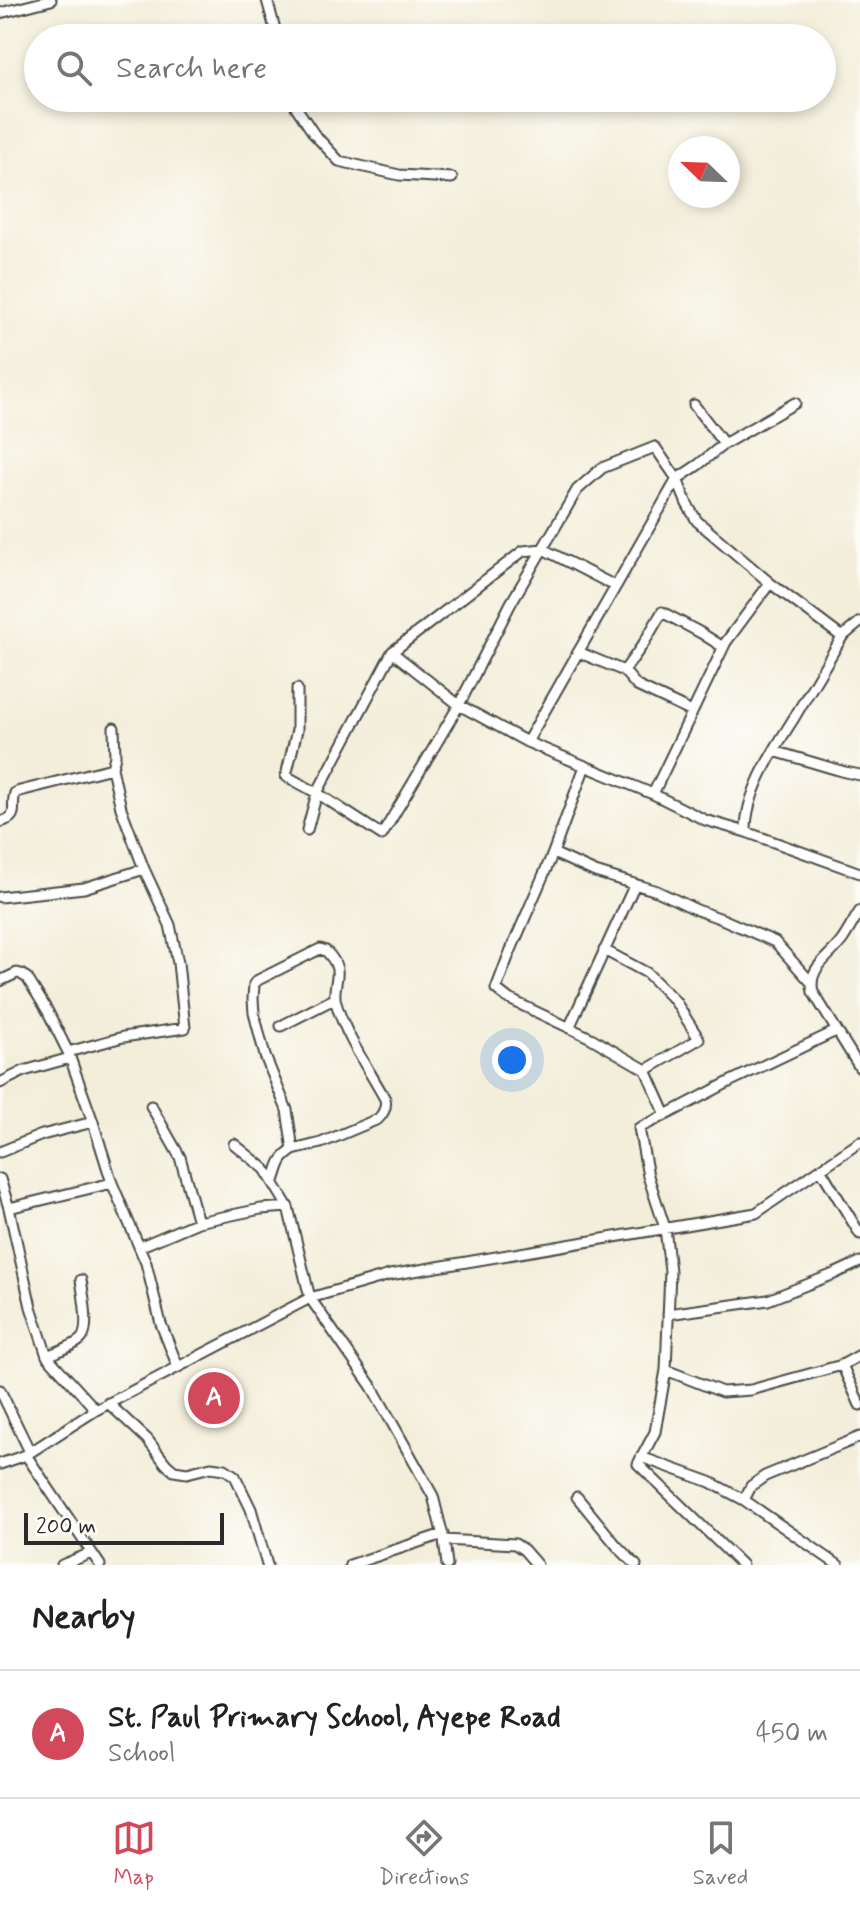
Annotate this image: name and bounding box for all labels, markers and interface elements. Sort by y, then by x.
search box [24,24,836,112]
icon: search [52,46,96,90]
text: Search here [116,49,267,88]
north arrow [668,136,740,208]
your location [492,1040,532,1080]
pin: A [188,1368,240,1428]
scale bar [24,1509,224,1545]
text: 200 m [36,1513,96,1541]
text: Nearby [32,1595,136,1640]
text: St. Paul Primary School, Ayepe Road [108,1698,561,1737]
text: A [49,1717,67,1751]
text: 450 m [756,1717,828,1751]
text: School [108,1737,175,1771]
tab: Map [112,1816,156,1892]
tab: Directions [379,1816,469,1892]
tab: Saved [693,1816,748,1892]

